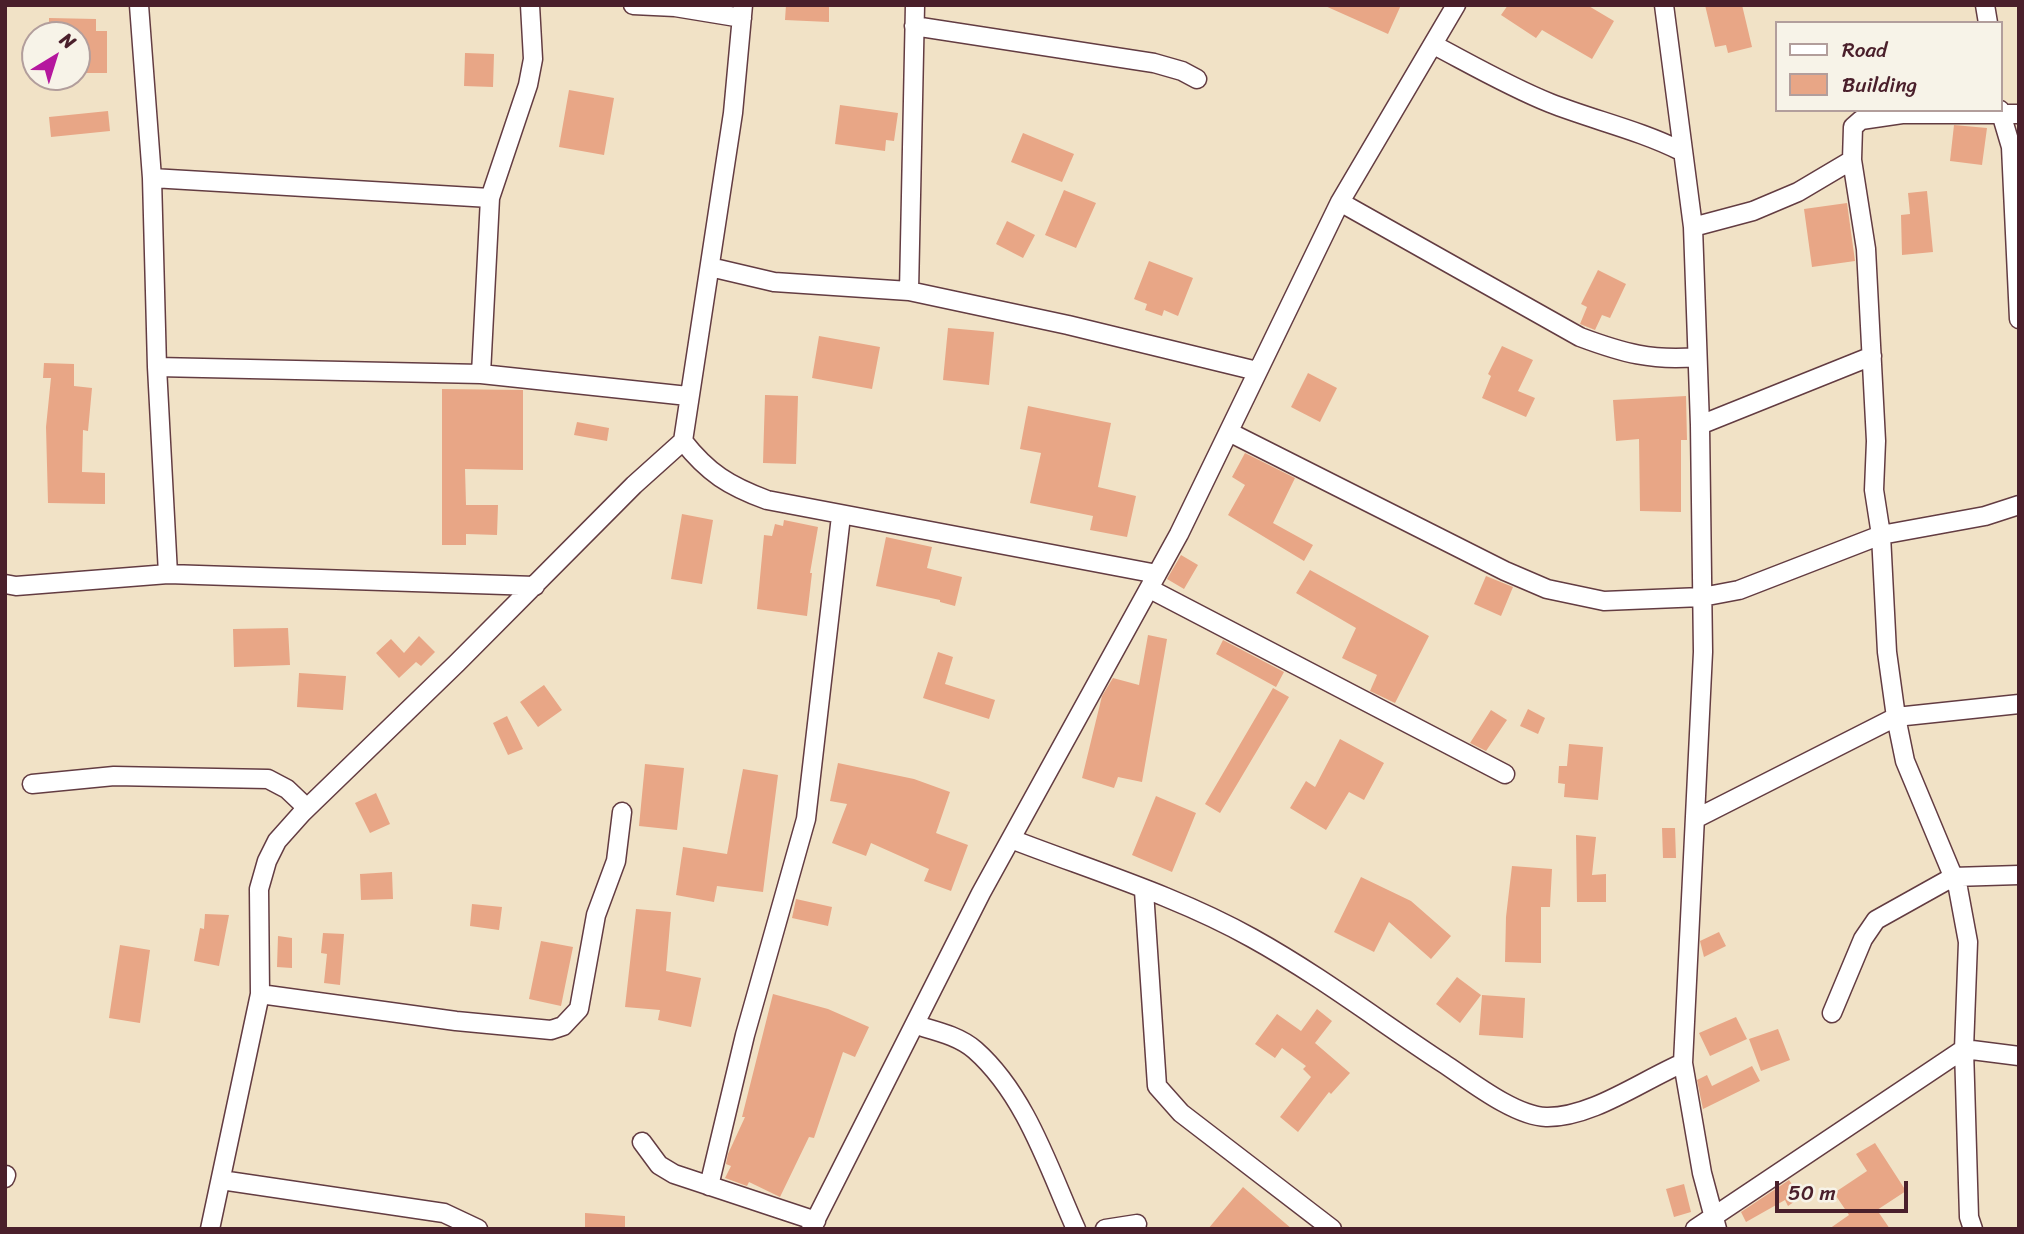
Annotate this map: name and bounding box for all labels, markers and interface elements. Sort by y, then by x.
north arrow [21,21,91,91]
legend [1776,21,2003,112]
text: N [53,24,83,58]
text: Road [1842,31,1887,69]
text: Building [1842,66,1917,104]
scale bar [1779,1168,1912,1212]
text: 50 m [1788,1174,1836,1212]

